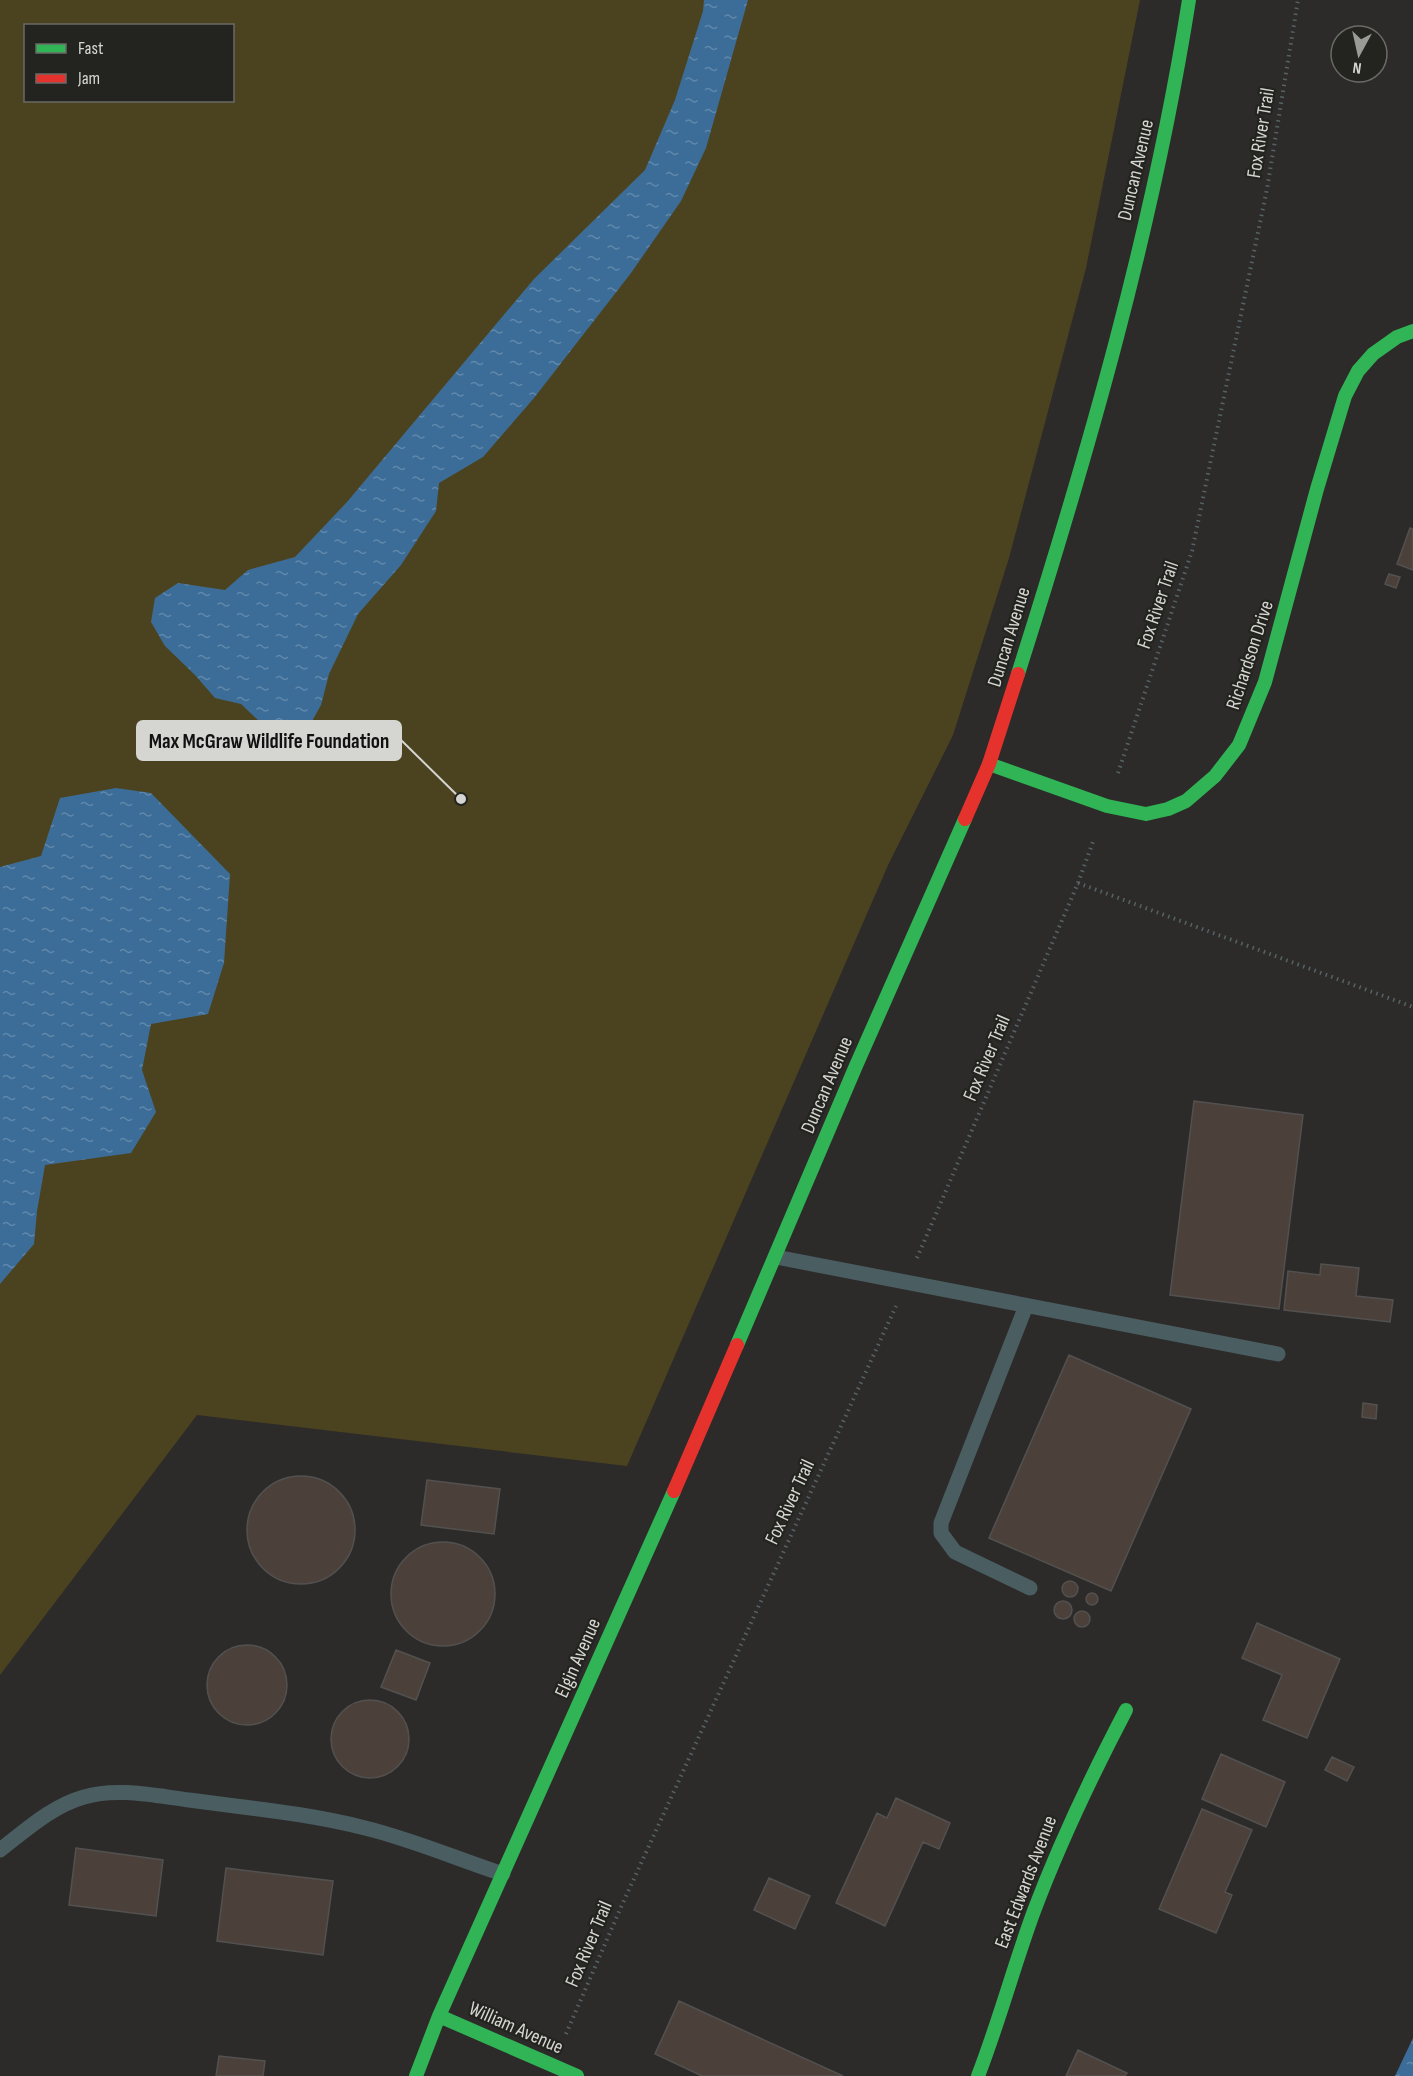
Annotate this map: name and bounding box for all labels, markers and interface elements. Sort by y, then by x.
legend [24,24,234,102]
north arrow [1329,24,1389,84]
text: Fast [78,38,104,59]
text: N [1352,57,1363,77]
text: Jam [77,68,100,89]
street label: Fox River Trail [1242,86,1280,180]
street label: Duncan Avenue [1113,117,1159,223]
street label: Fox River Trail [1132,558,1184,652]
street label: Duncan Avenue [982,584,1036,690]
street label: Richardson Drive [1221,597,1279,713]
callout: Max McGraw Wildlife Foundation [137,721,401,760]
text: Max McGraw Wildlife Foundation [149,729,389,754]
street label: Fox River Trail [958,1012,1016,1104]
street label: Duncan Avenue [796,1033,858,1137]
street label: Fox River Trail [760,1456,820,1548]
street label: Elgin Avenue [550,1615,606,1701]
street label: East Edwards Avenue [990,1812,1062,1952]
street label: Fox River Trail [560,1898,618,1990]
street label: William Avenue [465,1997,567,2059]

